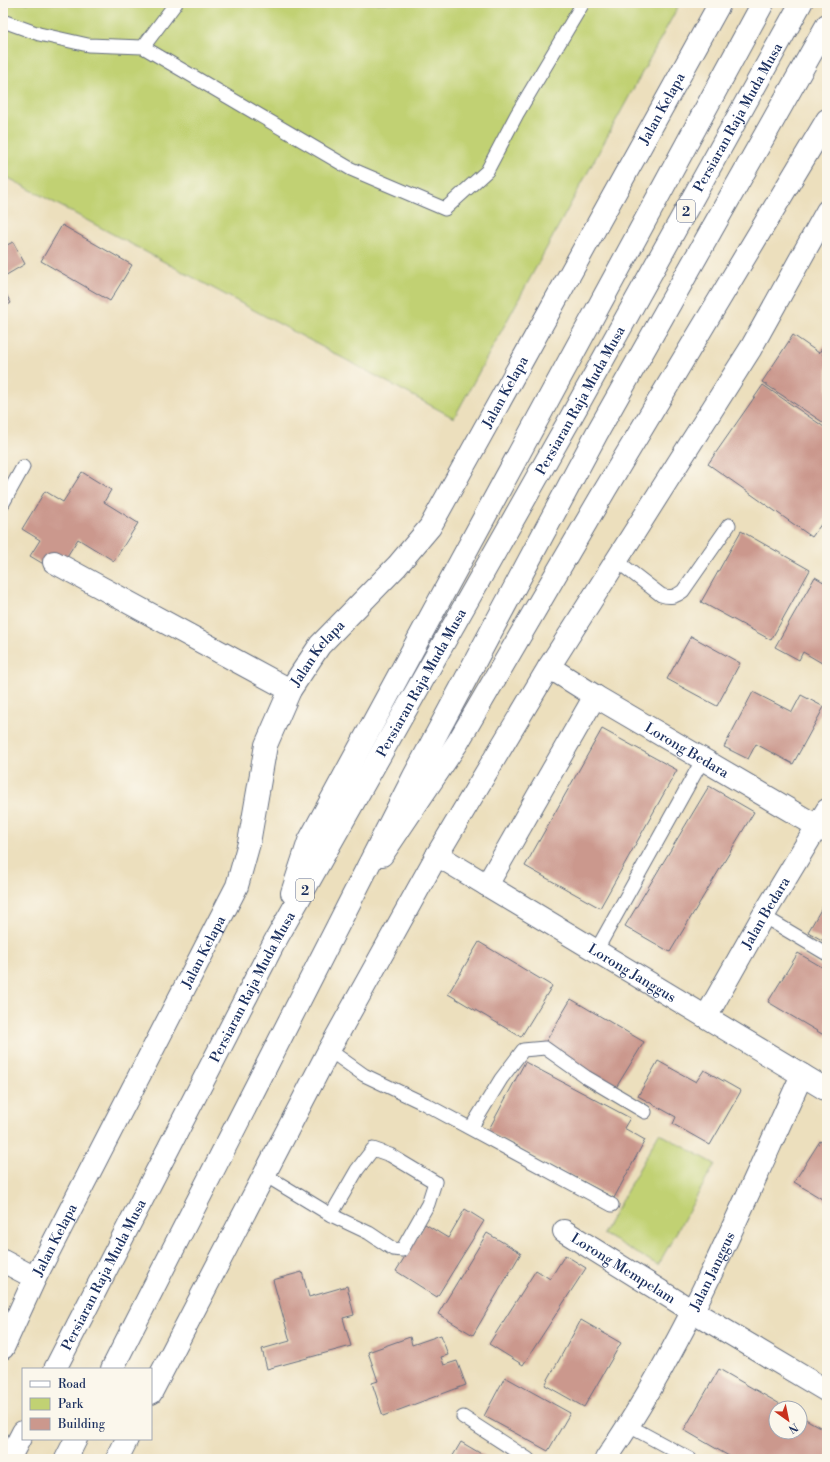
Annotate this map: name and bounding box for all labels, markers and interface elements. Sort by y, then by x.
street label: Persiaran Raja Muda Musa [690,39,787,195]
street label: Jalan Kelapa [635,69,690,149]
road number: 2 [677,200,695,222]
street label: Persiaran Raja Muda Musa [532,323,630,478]
street label: Jalan Kelapa [478,353,533,432]
street label: Persiaran Raja Muda Musa [373,605,471,761]
street label: Jalan Kelapa [286,616,350,691]
street label: Lorong Bedara [641,719,733,783]
street label: Jalan Bedara [738,873,795,953]
road number: 2 [296,879,314,901]
street label: Persiaran Raja Muda Musa [206,908,300,1066]
street label: Jalan Kelapa [177,912,231,992]
street label: Lorong Janggus [585,940,679,1007]
street label: Persiaran Raja Muda Musa [58,1196,151,1354]
street label: Jalan Kelapa [29,1200,82,1280]
street label: Jalan Janggus [686,1229,740,1315]
street label: Lorong Mempelam [567,1230,678,1308]
legend [22,1368,152,1440]
text: Road [58,1377,86,1392]
text: Park [58,1397,84,1412]
north arrow [768,1400,808,1440]
text: Building [57,1417,106,1432]
text: N [785,1419,800,1436]

